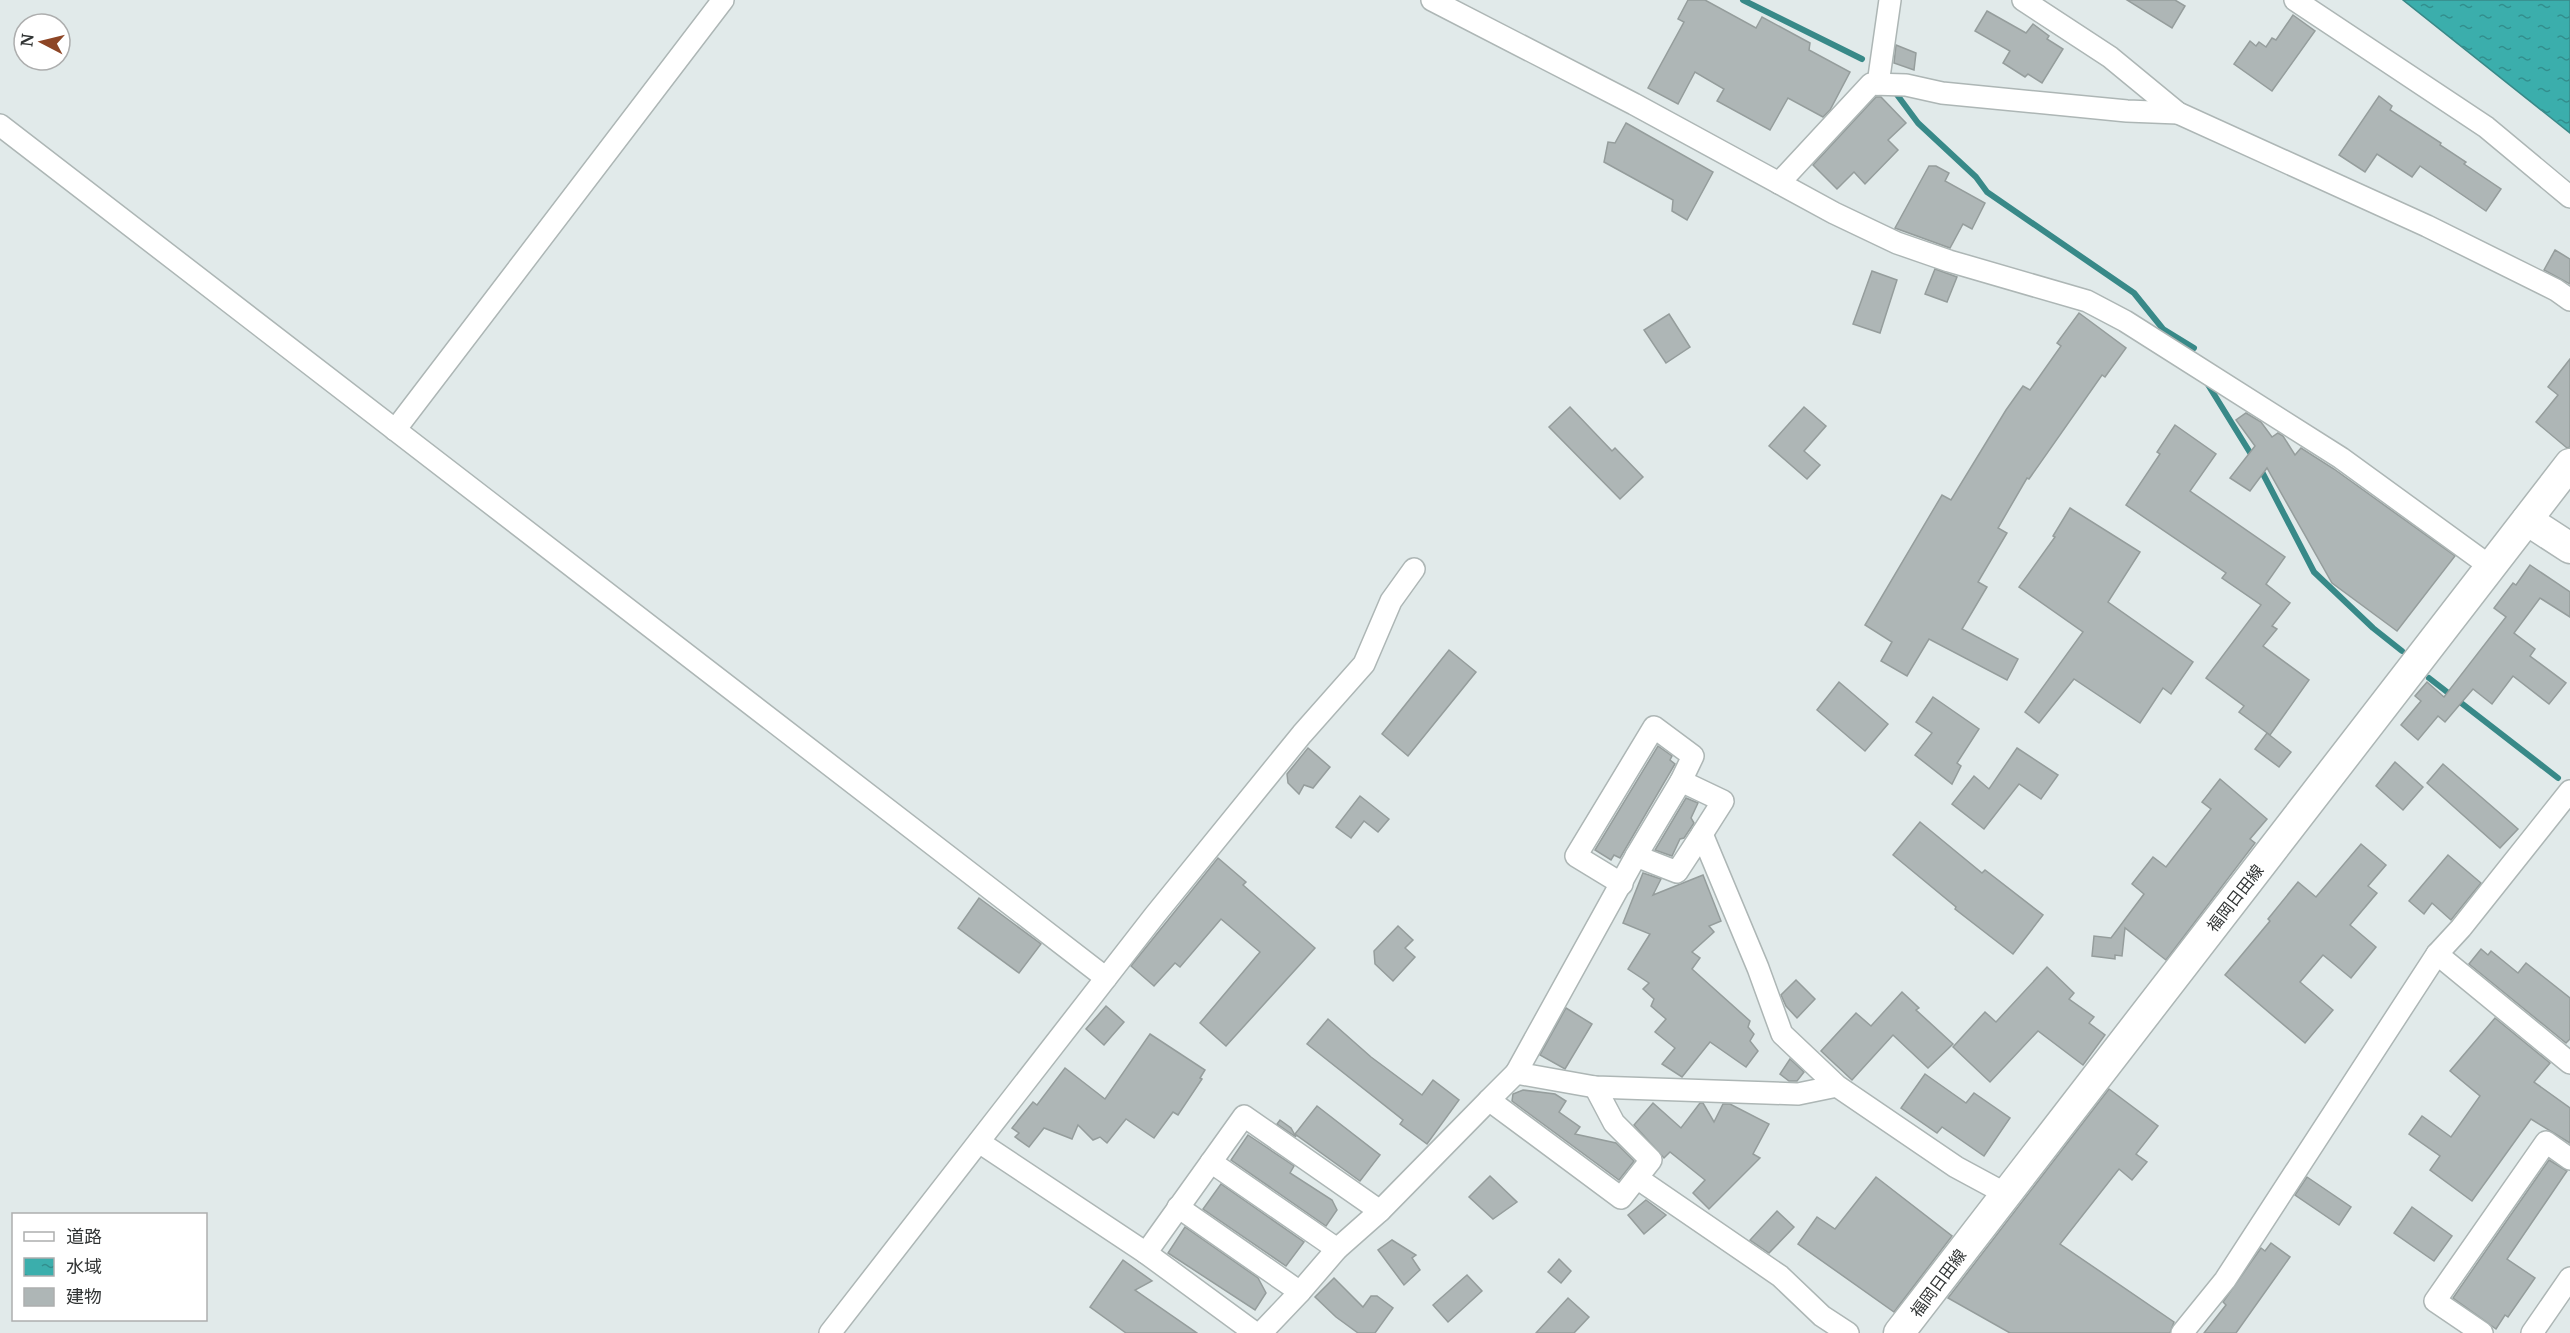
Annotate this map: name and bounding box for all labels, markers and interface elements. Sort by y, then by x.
north arrow [12,12,72,72]
text: N [16,32,38,48]
street label: 福岡日田線 [2202,860,2268,936]
legend [12,1213,207,1321]
text: 道路 [66,1225,102,1248]
street label: 福岡日田線 [1906,1245,1970,1321]
text: 水域 [66,1255,102,1278]
text: 建物 [66,1285,102,1308]

